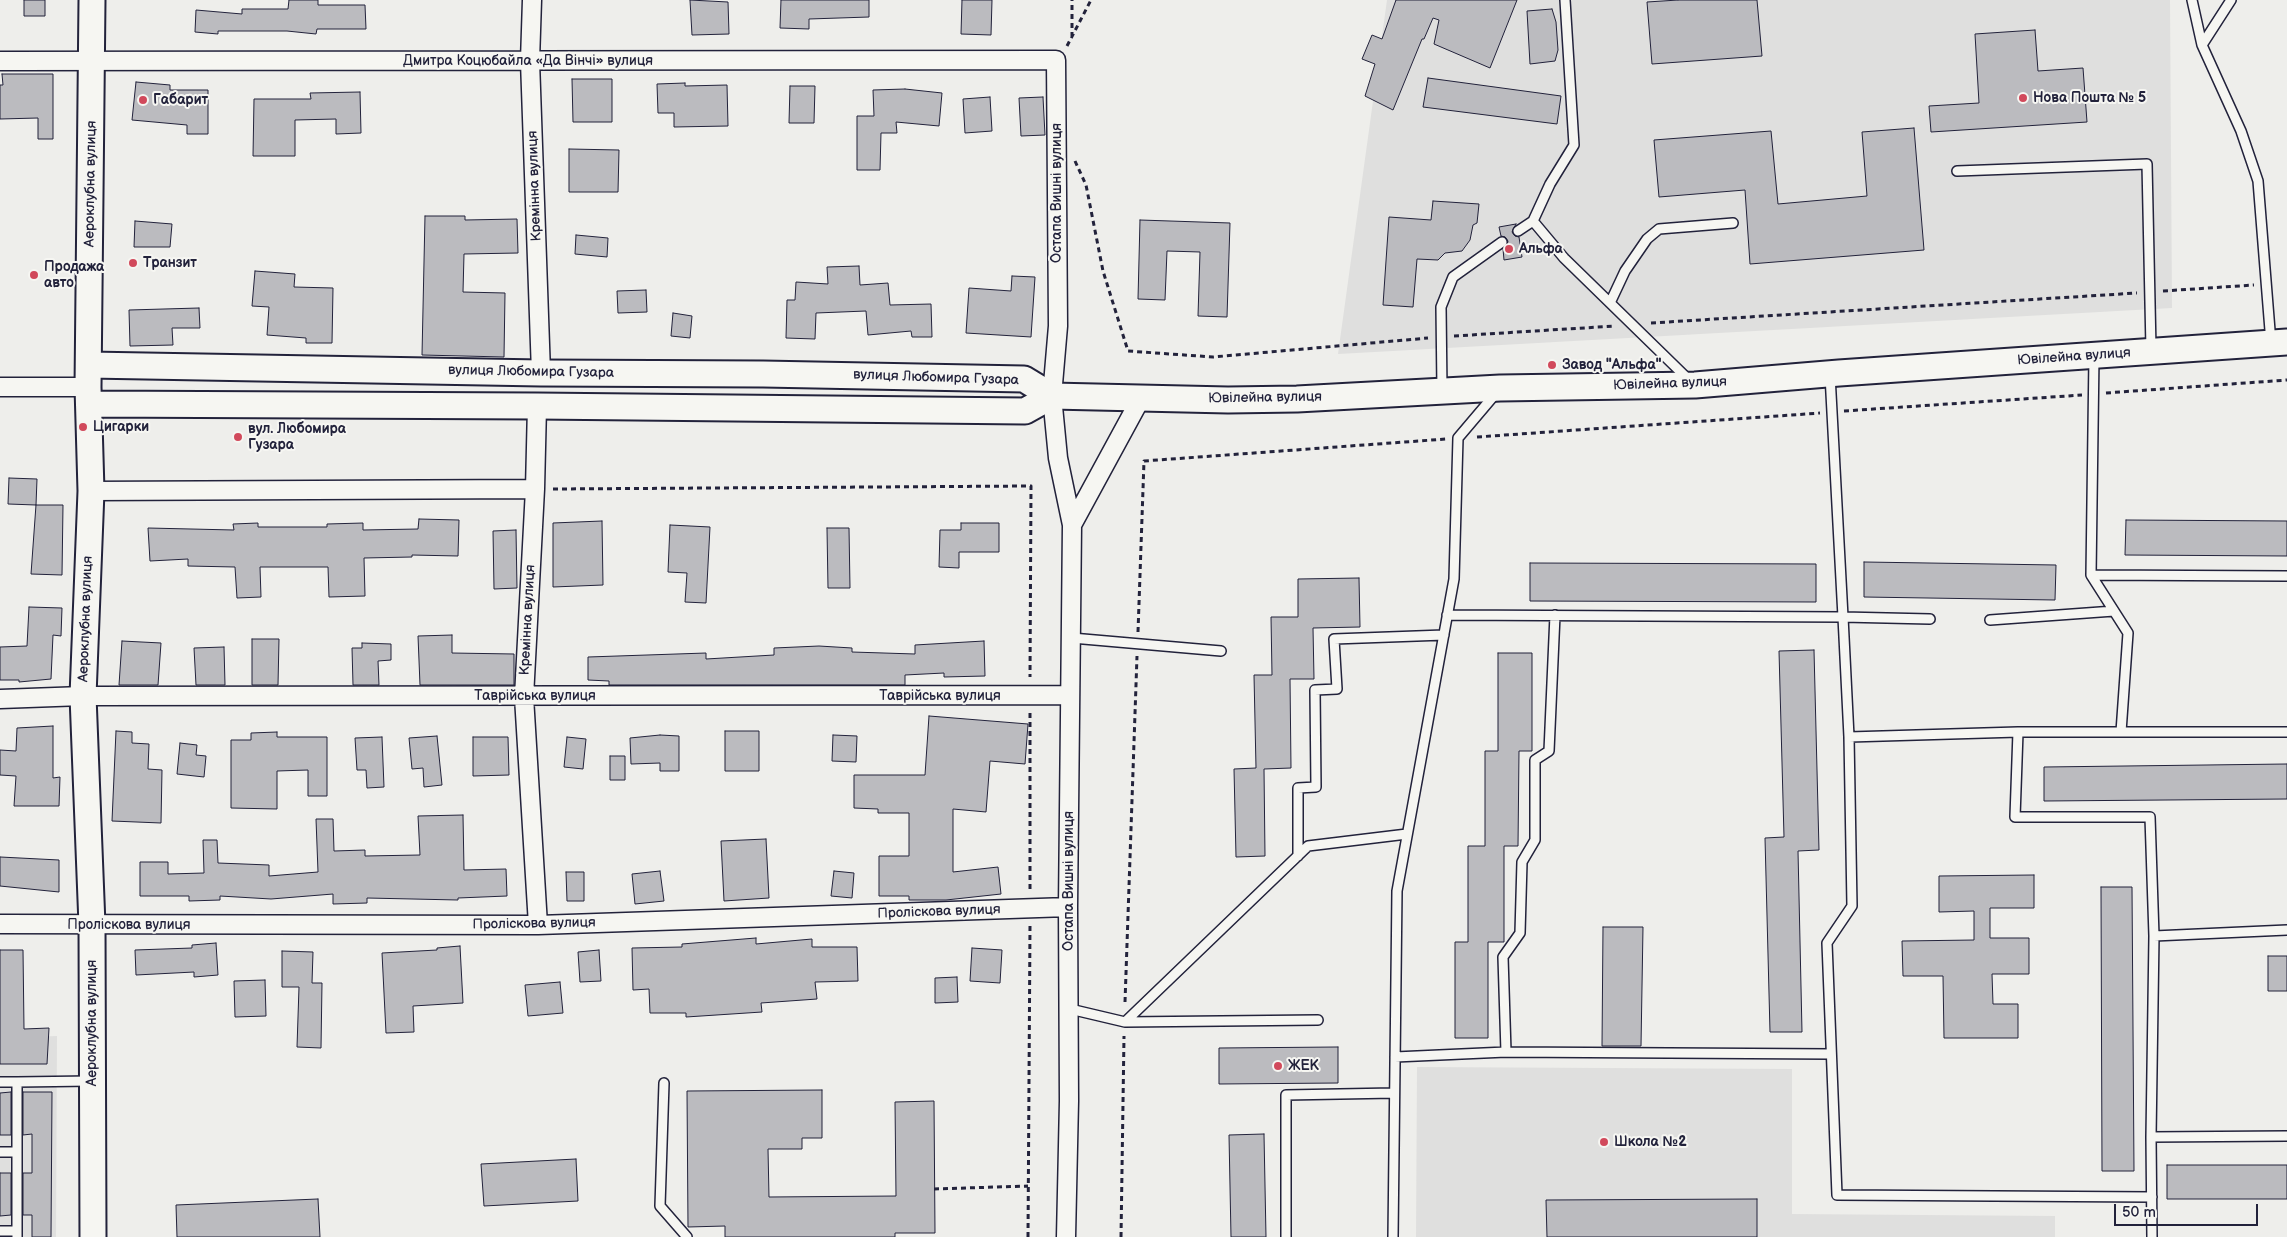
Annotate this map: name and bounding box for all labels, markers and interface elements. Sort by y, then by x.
street label: Дмитра Коцюбайла «Да Вінчі» вулиця [403,53,653,69]
place label: Нова Пошта № 5 [2033,90,2146,106]
place label: Габарит [153,92,208,108]
marker: Нова Пошта № 5 [2017,92,2029,104]
marker: Габарит [137,94,149,106]
street label: Аероклубна вулиця [81,121,101,247]
street label: Остапа Вишні вулиця [1049,123,1065,263]
street label: Кремінна вулиця [525,130,545,242]
place label: Альфа [1519,241,1563,257]
marker: Альфа [1503,243,1515,255]
place label: Транзит [143,255,197,271]
marker: Транзит [127,257,139,269]
place label: Продажа авто [44,259,104,292]
marker: Продажа авто [28,269,40,281]
street label: Ювілейна вулиця [2017,345,2131,369]
place label: Завод "Альфа" [1562,357,1662,373]
marker: Завод "Альфа" [1546,359,1558,371]
street label: вулиця Любомира Гузара [448,362,614,382]
street label: вулиця Любомира Гузара [853,367,1019,389]
street label: Ювілейна вулиця [1613,374,1727,394]
street label: Ювілейна вулиця [1208,389,1322,407]
place label: Цигарки [93,419,149,435]
marker: Цигарки [77,421,89,433]
place label: вул. Любомира Гузара [248,421,346,454]
marker: вул. Любомира Гузара [232,431,244,443]
street label: Аероклубна вулиця [75,555,97,683]
street label: Кремінна вулиця [517,564,539,676]
street label: Таврійська вулиця [474,688,596,704]
street label: Таврійська вулиця [879,688,1001,704]
street label: Остапа Вишні вулиця [1061,811,1077,951]
street label: Проліскова вулиця [877,901,1001,923]
street label: Проліскова вулиця [472,915,596,933]
street label: Проліскова вулиця [67,917,191,933]
street label: Аероклубна вулиця [84,960,100,1086]
place label: ЖЕК [1288,1058,1319,1074]
marker: ЖЕК [1272,1060,1284,1072]
place label: Школа №2 [1614,1134,1687,1150]
marker: Школа №2 [1598,1136,1610,1148]
scale bar [2117,1194,2261,1226]
text: 50 m [2122,1203,2156,1222]

